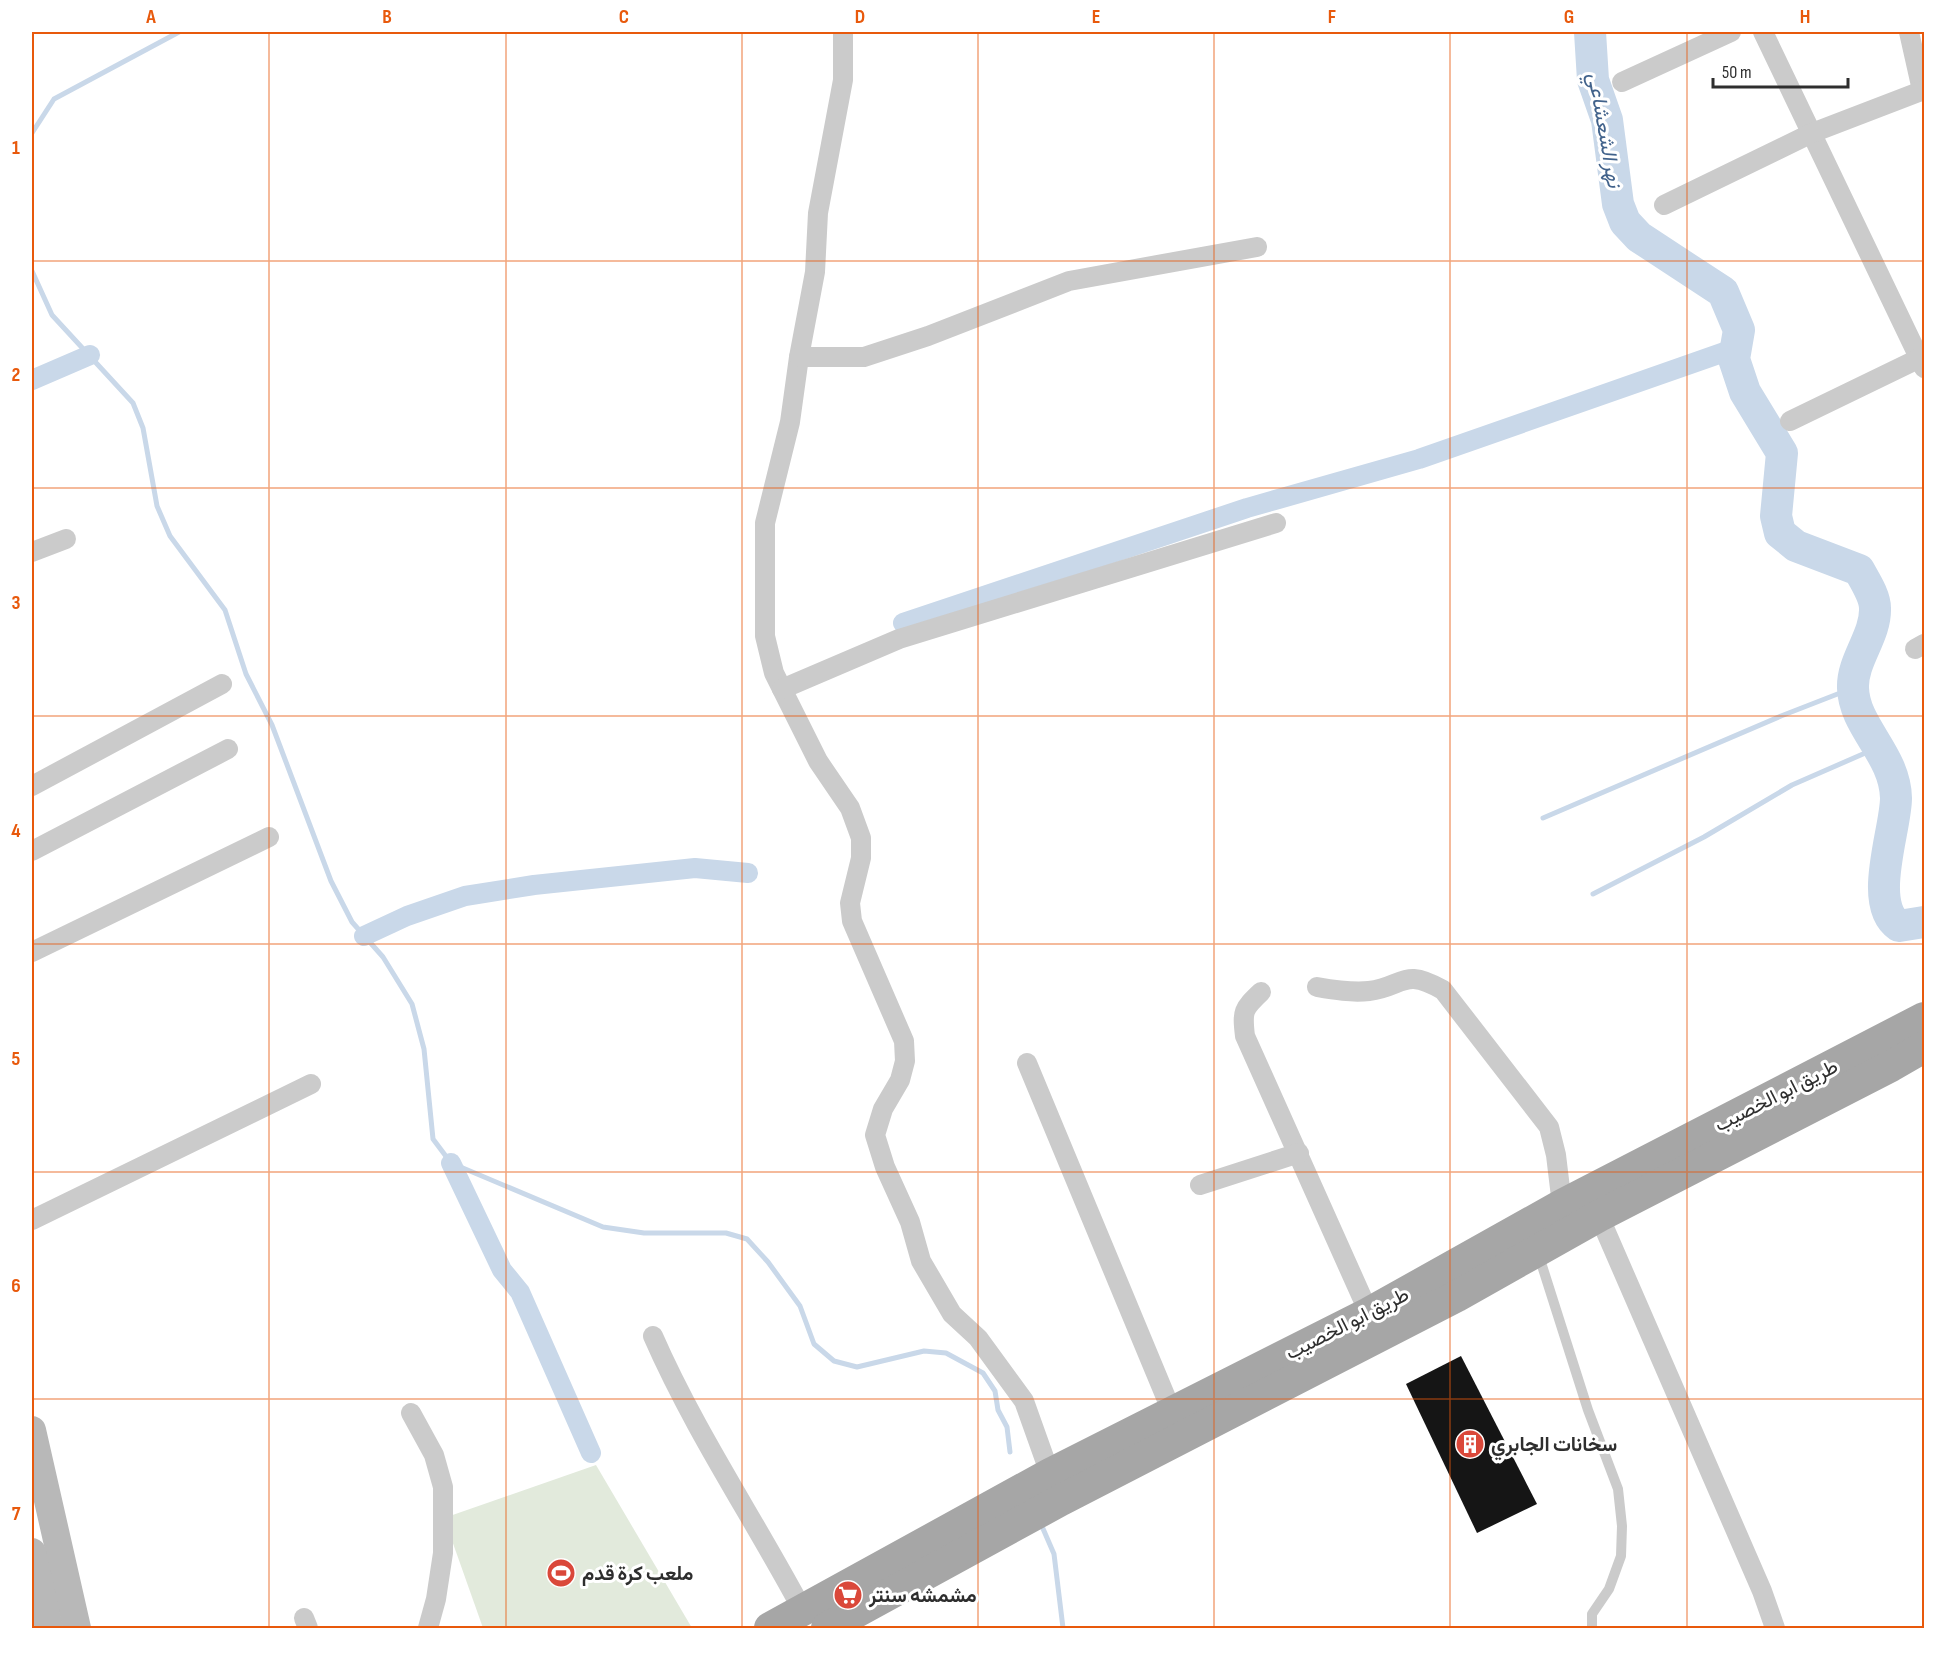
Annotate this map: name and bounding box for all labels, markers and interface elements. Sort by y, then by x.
text: A [145,5,156,29]
text: B [382,5,392,29]
text: C [619,5,629,29]
text: D [855,5,865,29]
text: E [1092,5,1100,29]
text: F [1328,5,1336,29]
text: G [1564,5,1574,29]
text: H [1800,5,1810,29]
scale bar [1713,51,1848,89]
text: 50 m [1722,62,1752,83]
water label: نهر الشعشاعي [1578,71,1627,191]
text: 1 [12,136,20,160]
text: 2 [12,363,20,387]
text: 3 [12,591,21,615]
text: 4 [11,819,21,843]
text: 5 [12,1047,21,1071]
street label: طريق ابو الخصيب [1711,1054,1842,1137]
text: 6 [11,1274,21,1298]
street label: طريق ابو الخصيب [1282,1282,1413,1365]
building icon: سخانات الجابري [1454,1428,1486,1460]
place label: سخانات الجابري [1491,1433,1617,1461]
text: 7 [12,1502,21,1526]
sports icon: ملعب كرة قدم [545,1557,577,1589]
place label: ملعب كرة قدم [582,1562,693,1586]
supermarket icon: مشمشه سنتر [832,1579,864,1611]
place label: مشمشه سنتر [868,1584,977,1608]

